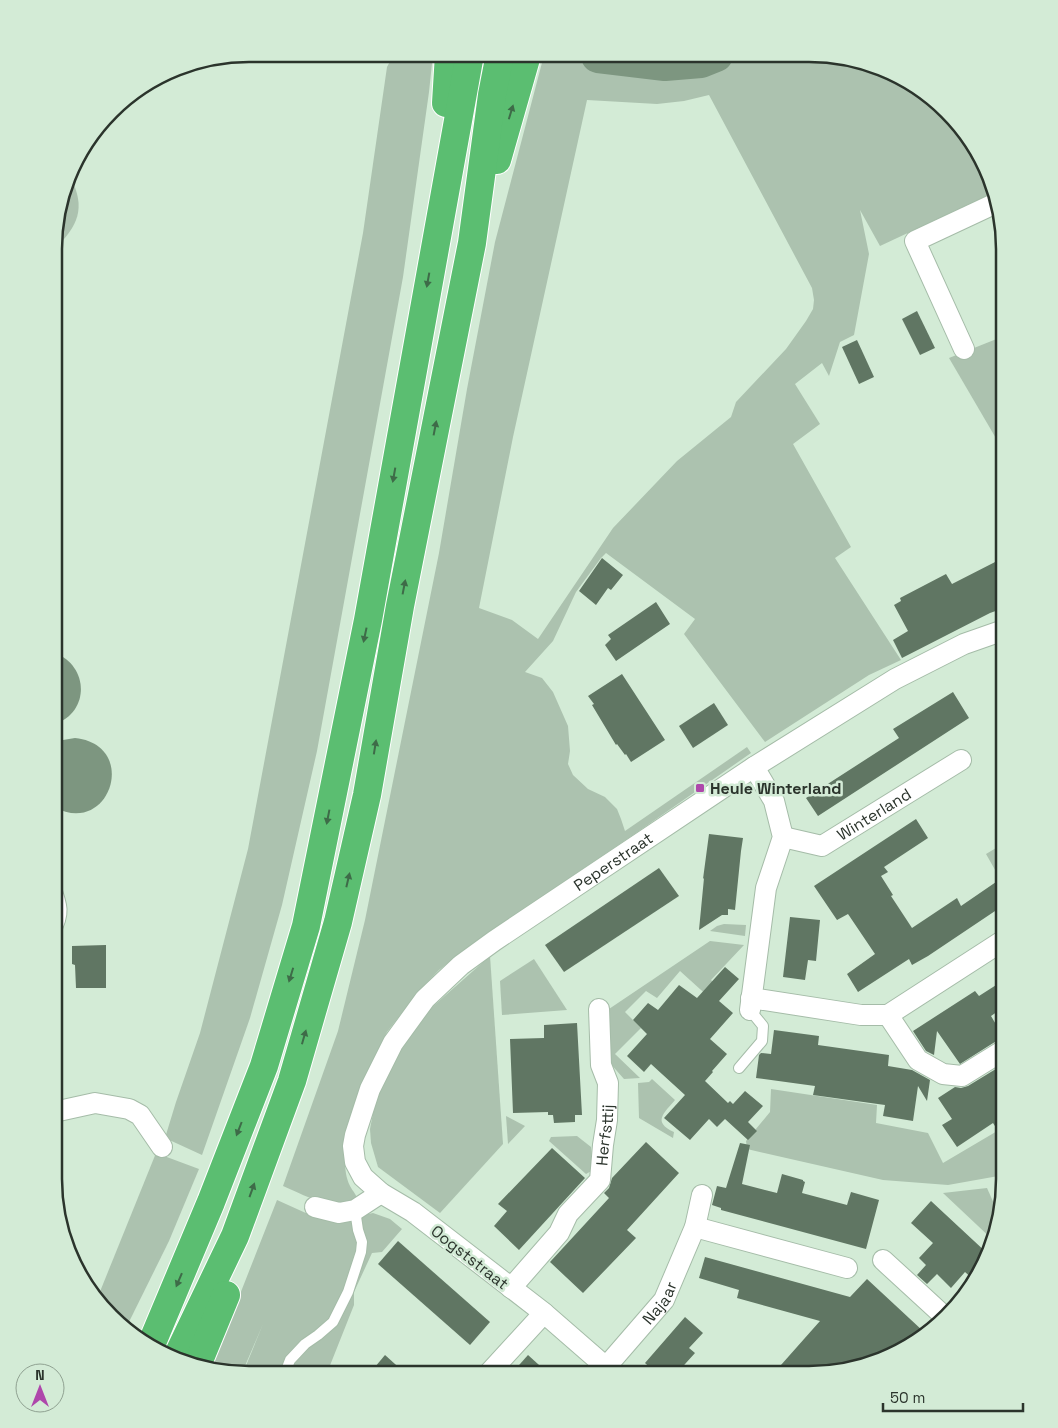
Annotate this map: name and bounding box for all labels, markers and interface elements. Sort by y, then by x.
one-way arrow [508,105,516,120]
one-way arrow [424,273,432,289]
one-way arrow [432,419,440,435]
one-way arrow [390,467,398,483]
one-way arrow [400,578,408,594]
one-way arrow [361,627,369,642]
one-way arrow [372,739,380,755]
place label: Heule Winterland [710,778,841,799]
marker: Heule Winterland [694,782,706,794]
street label: Winterland [833,783,915,845]
one-way arrow [324,809,332,825]
street label: Peperstraat [570,828,657,896]
one-way arrow [344,873,352,888]
one-way arrow [287,968,295,983]
one-way arrow [301,1029,309,1044]
street label: Herfsttij [591,1104,618,1167]
one-way arrow [235,1122,243,1136]
one-way arrow [249,1183,256,1198]
street label: Oogststraat [427,1220,513,1294]
one-way arrow [175,1273,183,1288]
street label: Najaar [638,1278,682,1329]
north arrow [15,1363,65,1413]
text: N [35,1366,45,1384]
scale bar [883,1380,1023,1412]
text: 50 m [890,1388,925,1407]

